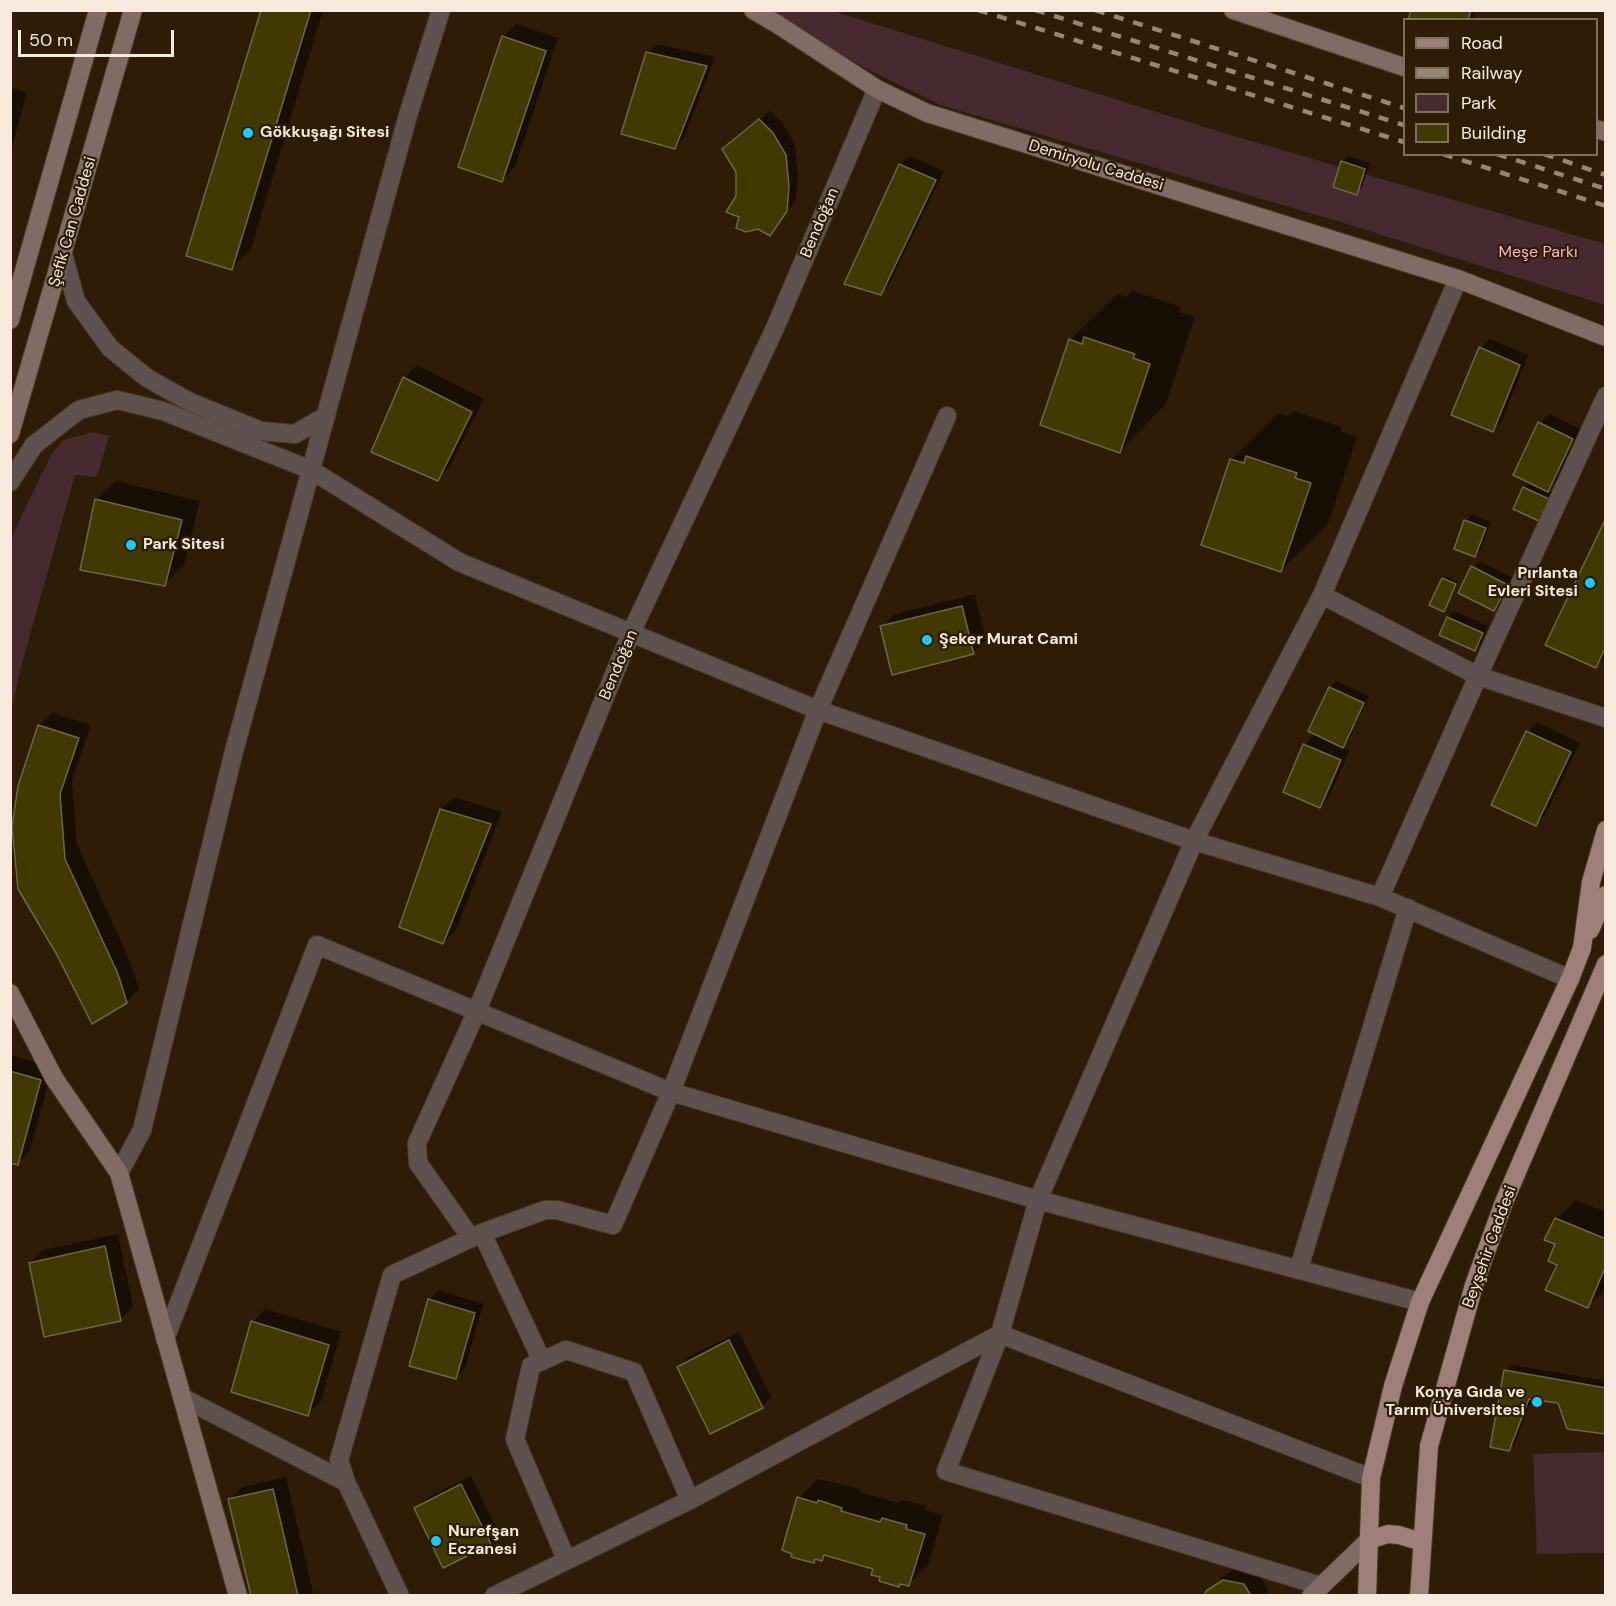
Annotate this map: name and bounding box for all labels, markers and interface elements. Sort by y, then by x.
scale bar [21,18,177,56]
legend [1403,18,1598,156]
text: 50 m [29,28,73,52]
text: Road [1461,31,1503,55]
text: Railway [1461,61,1523,85]
text: Park [1461,91,1497,115]
text: Building [1461,121,1526,145]
place label: Gökkuşağı Sitesi [260,123,389,143]
marker: Gökkuşağı Sitesi [241,126,255,140]
street label: Demiryolu Caddesi [1026,136,1166,196]
street label: Şefik Can Caddesi [45,155,101,289]
street label: Bendoğan [797,185,843,261]
park label: Meşe Parkı [1498,243,1578,263]
place label: Park Sitesi [143,535,225,555]
marker: Park Sitesi [124,538,138,552]
place label: Pırlanta Evleri Sitesi [1488,564,1578,602]
marker: Pırlanta Evleri Sitesi [1583,576,1597,590]
street label: Bendoğan [596,627,642,703]
place label: Şeker Murat Cami [939,630,1078,650]
marker: Şeker Murat Cami [920,633,934,647]
street label: Beyşehir Caddesi [1459,1183,1521,1311]
place label: Konya Gıda ve Tarım Üniversitesi [1386,1383,1525,1421]
marker: Konya Gıda ve Tarım Üniversitesi [1530,1395,1544,1409]
place label: Nurefşan Eczanesi [448,1522,519,1560]
marker: Nurefşan Eczanesi [429,1534,443,1548]

